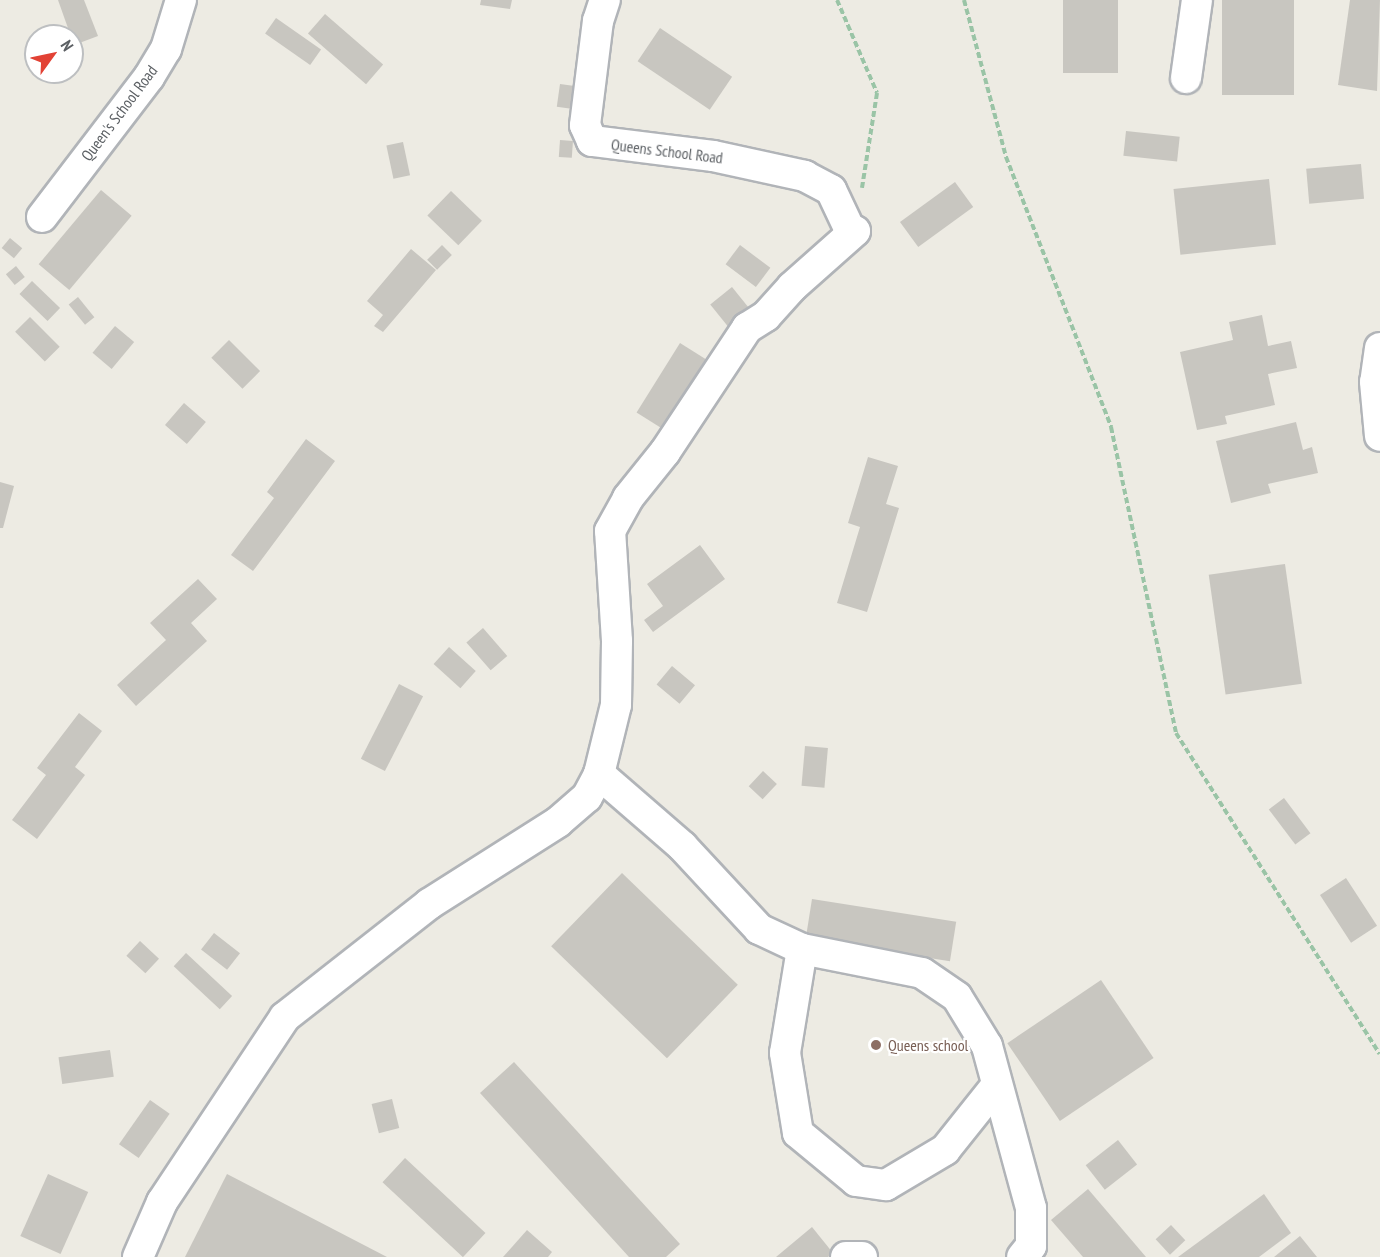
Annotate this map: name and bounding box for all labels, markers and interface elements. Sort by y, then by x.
north arrow [24,24,84,84]
text: N [57,36,78,54]
street label: Queen's School Road [77,61,161,165]
street label: Queens School Road [610,135,724,167]
place label: Queens school [888,1035,968,1055]
marker: Queens school [869,1038,883,1052]

